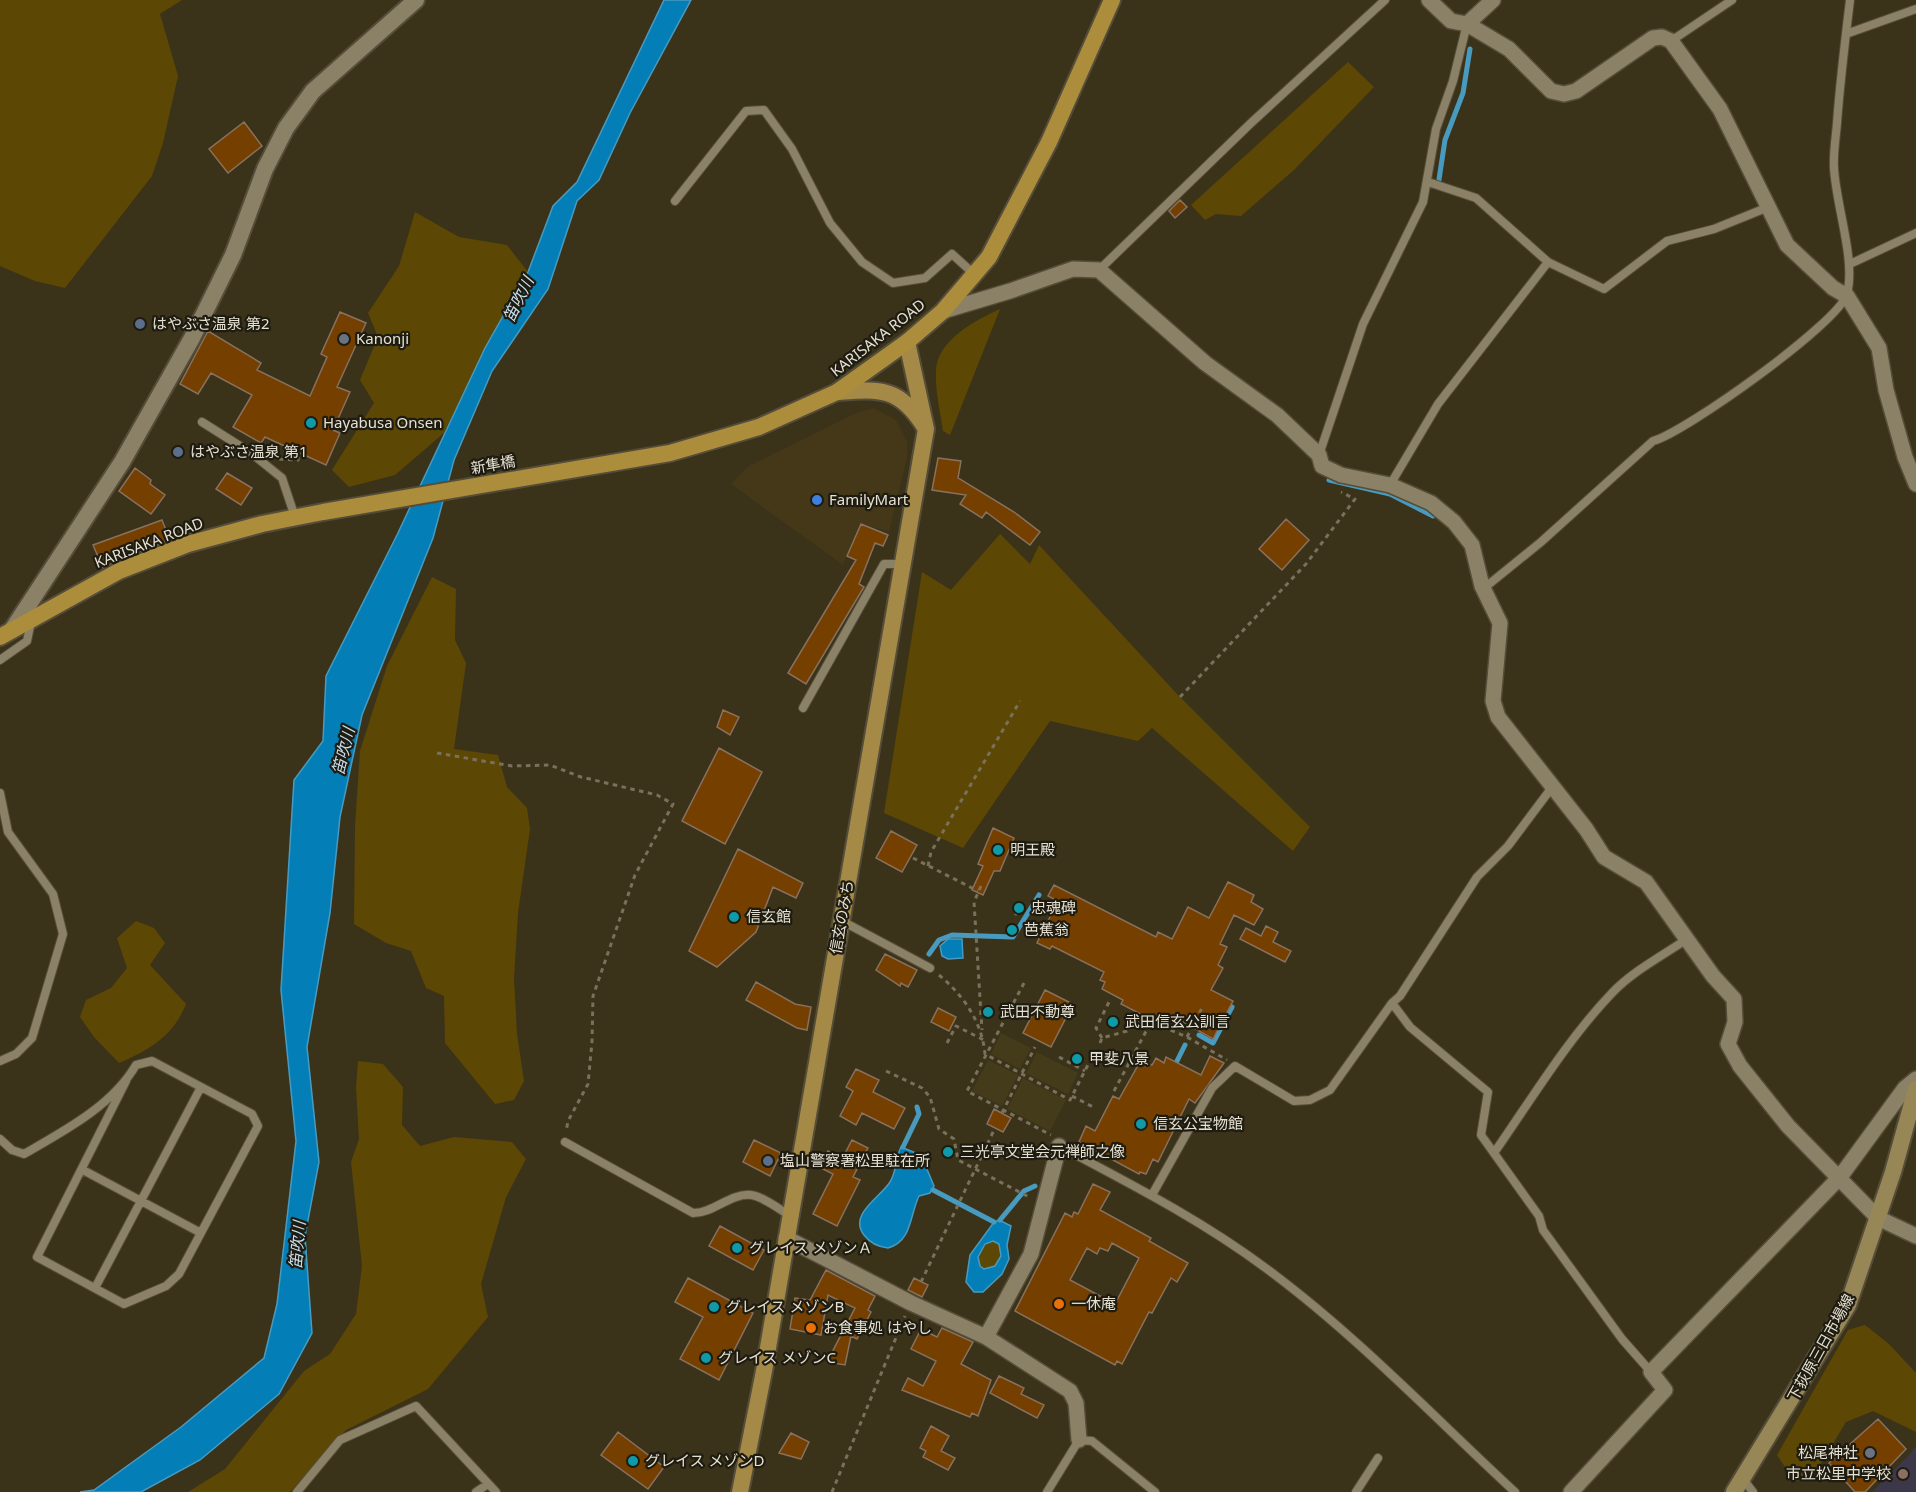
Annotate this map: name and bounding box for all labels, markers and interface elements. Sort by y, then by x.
water label: 笛吹川 [498,271,539,325]
street label: KARISAKA ROAD [826,294,929,381]
place label: はやぶさ温泉 第2 [152,313,269,333]
marker: はやぶさ温泉 第2 [133,317,147,331]
place label: Kanonji [356,328,409,348]
marker: Kanonji [337,332,351,346]
place label: Hayabusa Onsen [323,412,443,432]
marker: Hayabusa Onsen [304,416,318,430]
place label: はやぶさ温泉 第1 [190,441,307,461]
marker: はやぶさ温泉 第1 [171,445,185,459]
street label: 新隼橋 [469,450,517,478]
place label: FamilyMart [829,489,909,509]
marker: FamilyMart [810,493,824,507]
street label: KARISAKA ROAD [91,512,206,572]
water label: 笛吹川 [327,723,360,777]
place label: 明王殿 [1010,839,1055,859]
marker: 明王殿 [991,843,1005,857]
street label: 信玄のみち [825,878,857,956]
place label: 忠魂碑 [1031,897,1076,917]
marker: 忠魂碑 [1012,901,1026,915]
place label: 信玄館 [746,906,791,926]
marker: 信玄館 [727,910,741,924]
place label: 芭蕉翁 [1024,919,1069,939]
marker: 芭蕉翁 [1005,923,1019,937]
place label: 武田不動尊 [1000,1001,1075,1021]
marker: 武田不動尊 [981,1005,995,1019]
place label: 武田信玄公訓言 [1125,1011,1230,1031]
marker: 武田信玄公訓言 [1106,1015,1120,1029]
place label: 甲斐八景 [1089,1048,1149,1068]
marker: 甲斐八景 [1070,1052,1084,1066]
place label: 信玄公宝物館 [1153,1113,1243,1133]
marker: 信玄公宝物館 [1134,1117,1148,1131]
place label: 三光亭文堂会元禅師之像 [960,1141,1125,1161]
marker: 三光亭文堂会元禅師之像 [941,1145,955,1159]
place label: 塩山警察署松里駐在所 [780,1150,930,1170]
marker: 塩山警察署松里駐在所 [761,1154,775,1168]
water label: 笛吹川 [284,1218,310,1270]
place label: グレイス メゾンＡ [749,1237,872,1257]
marker: グレイス メゾンＡ [730,1241,744,1255]
street label: 下荻原三日市場線 [1782,1290,1858,1405]
place label: 一休庵 [1071,1293,1116,1313]
place label: グレイス メゾンB [726,1296,844,1316]
marker: 一休庵 [1052,1297,1066,1311]
marker: グレイス メゾンB [707,1300,721,1314]
place label: お食事処 はやし [823,1317,932,1337]
marker: お食事処 はやし [804,1321,818,1335]
place label: グレイス メゾンC [718,1347,836,1367]
marker: グレイス メゾンC [699,1351,713,1365]
place label: 松尾神社 [1798,1442,1858,1462]
marker: 松尾神社 [1863,1446,1877,1460]
place label: グレイス メゾンD [645,1450,764,1470]
marker: グレイス メゾンD [626,1454,640,1468]
place label: 市立松里中学校 [1786,1463,1891,1483]
marker: 市立松里中学校 [1896,1467,1910,1481]

